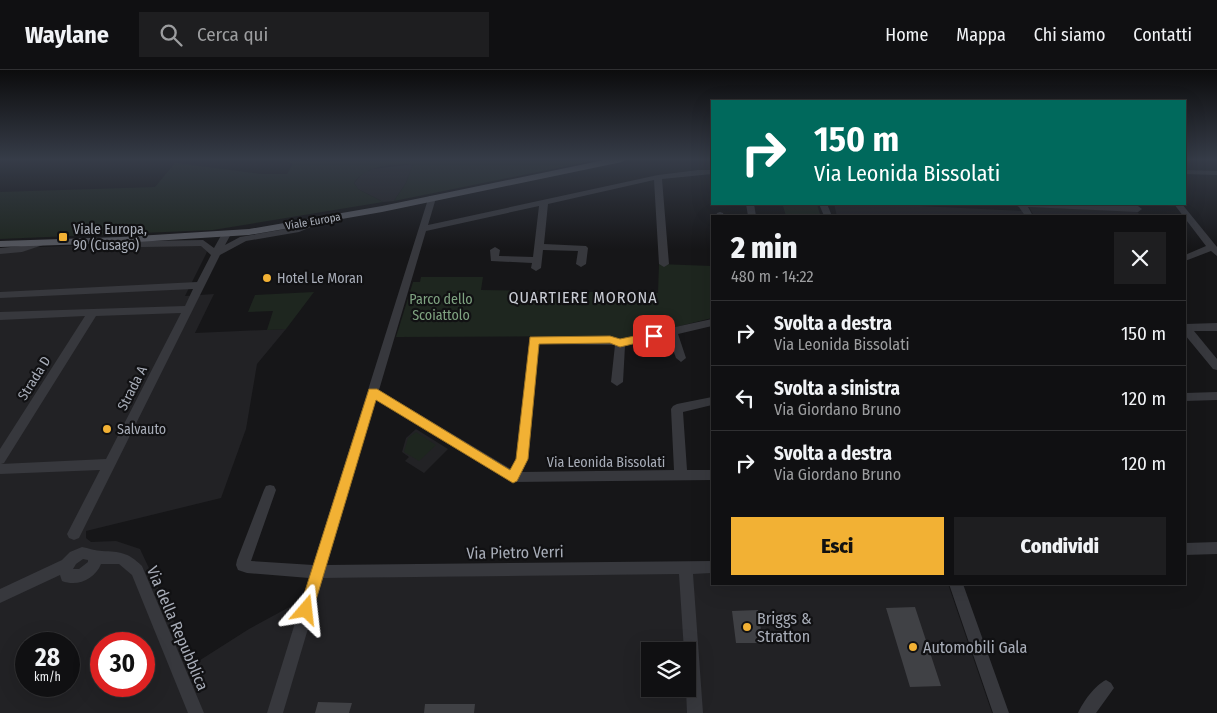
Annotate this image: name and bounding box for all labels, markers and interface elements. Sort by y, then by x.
search box [139,12,489,57]
text: Waylane [25,21,109,49]
icon: search [157,21,185,49]
text: Cerca qui [197,23,268,46]
text: Home [885,24,928,46]
text: Mappa [956,24,1006,46]
text: Chi siamo [1034,24,1105,46]
text: Contatti [1133,24,1192,46]
text: 150 m [814,118,899,160]
icon: right [731,120,796,185]
text: Via Leonida Bissolati [814,160,1000,187]
street label: Viale Europa [285,210,342,233]
place label: Viale Europa, 90 (Cusago) [73,221,147,254]
text: 2 min [731,230,797,266]
marker: Viale Europa, 90 (Cusago) [57,231,69,243]
button: close [1114,232,1166,284]
text: 480 m · 14:22 [731,267,814,286]
place label: Hotel Le Moran [277,270,363,287]
marker: Hotel Le Moran [261,272,273,284]
district label: QUARTIERE MORONA [508,288,658,307]
park label: Parco dello Scoiattolo [409,291,473,324]
text: Svolta a destra [774,312,892,335]
pin [633,315,675,357]
icon: right [731,319,759,347]
icon: arrive [640,322,668,350]
text: 150 m [1121,322,1166,345]
text: Via Leonida Bissolati [774,335,909,354]
street label: Strada D [14,353,55,403]
street label: Strada A [114,362,151,413]
text: Svolta a sinistra [774,377,900,400]
icon: left [731,384,759,412]
text: 120 m [1121,387,1166,410]
text: Via Giordano Bruno [774,400,901,419]
place label: Salvauto [117,421,166,438]
marker: Salvauto [101,423,113,435]
text: Svolta a destra [774,442,892,465]
icon: right [731,449,759,477]
text: 120 m [1121,452,1166,475]
street label: Via Leonida Bissolati [547,454,665,471]
text: Via Giordano Bruno [774,465,901,484]
button: Esci [731,517,944,575]
button: Condividi [954,517,1166,575]
street label: Via Pietro Verri [466,542,564,563]
street label: Via della Repubblica [143,563,212,693]
position arrow [279,583,331,635]
place label: Briggs & Stratton [757,609,812,646]
marker: Briggs & Stratton [741,621,753,633]
speed limit sign: 30 [90,632,155,697]
place label: Automobili Gala [923,638,1027,657]
marker: Automobili Gala [907,641,919,653]
map controls [641,642,696,697]
button: layers [641,642,696,697]
text: 28 [35,643,60,673]
text: km/h [34,670,61,684]

